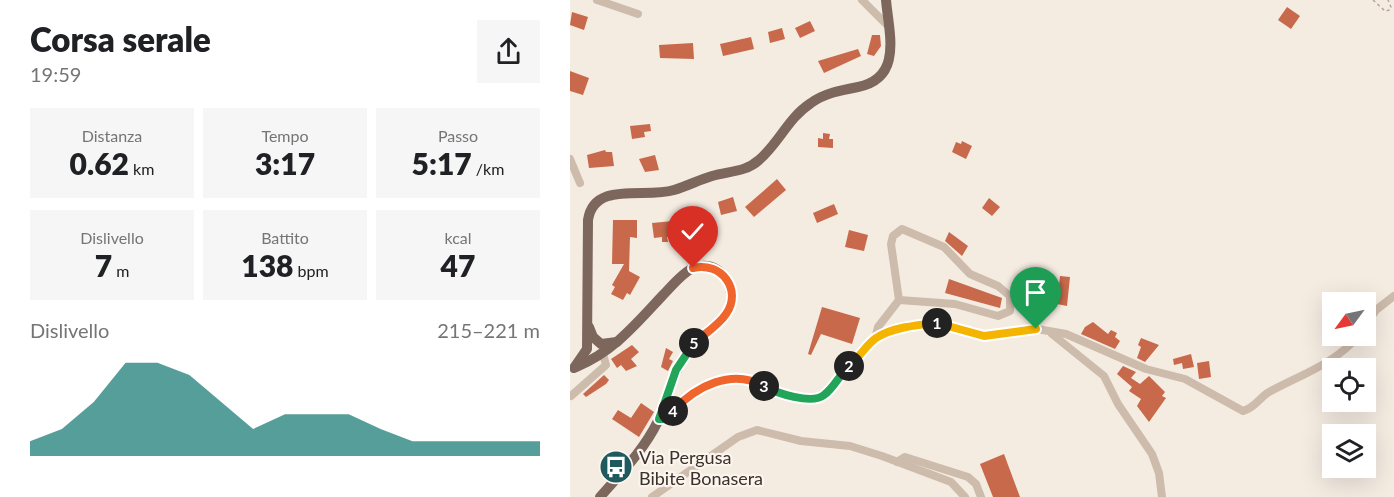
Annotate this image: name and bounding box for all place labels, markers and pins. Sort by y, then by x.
pin [667,206,718,268]
pin [1010,267,1061,329]
pin: 1 [922,308,952,338]
pin: 5 [679,328,709,358]
pin: 2 [834,351,864,381]
pin: 3 [749,371,779,401]
pin: 4 [658,396,688,426]
place label: Via Pergusa Bibite Bonasera [639,446,763,489]
bus stop icon: Via Pergusa Bibite Bonasera [598,449,634,485]

